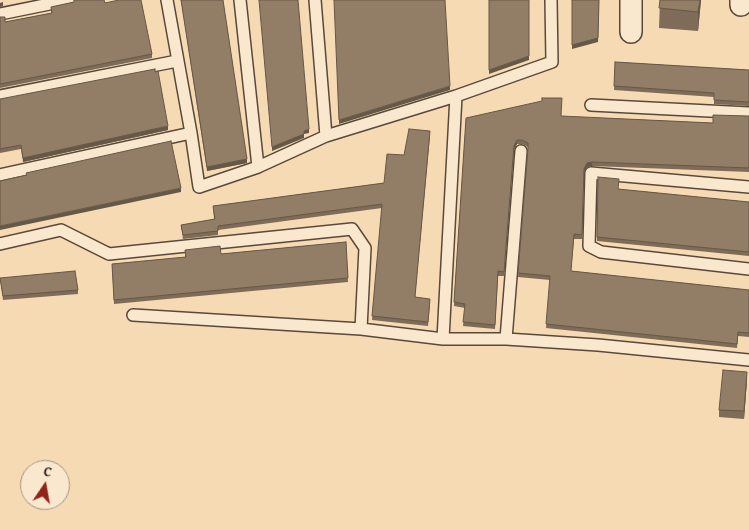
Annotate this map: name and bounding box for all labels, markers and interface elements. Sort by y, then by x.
north arrow [20,460,70,510]
text: С [42,461,54,482]

